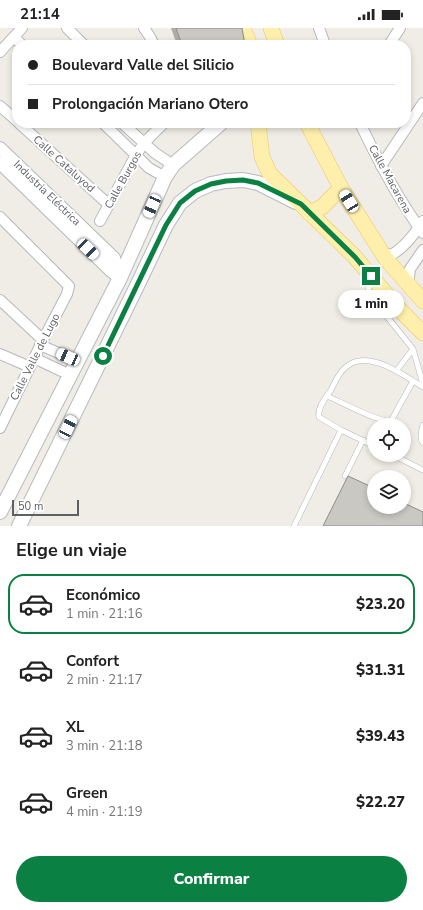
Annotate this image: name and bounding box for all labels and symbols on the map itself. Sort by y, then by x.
street label: Calle Cataluyod [30,132,98,196]
street label: Calle Macarena [365,142,415,216]
street label: Calle Burgos [101,149,145,211]
street label: Industria Eléctrica [10,157,84,229]
car [338,188,360,214]
car [142,193,162,219]
car [75,236,101,262]
route end [362,267,380,285]
callout: 1 min [338,290,404,318]
street label: Calle Valle de Lugo [7,311,63,403]
car [55,347,81,367]
route start [94,347,112,365]
car [57,414,79,440]
scale bar [12,498,79,517]

